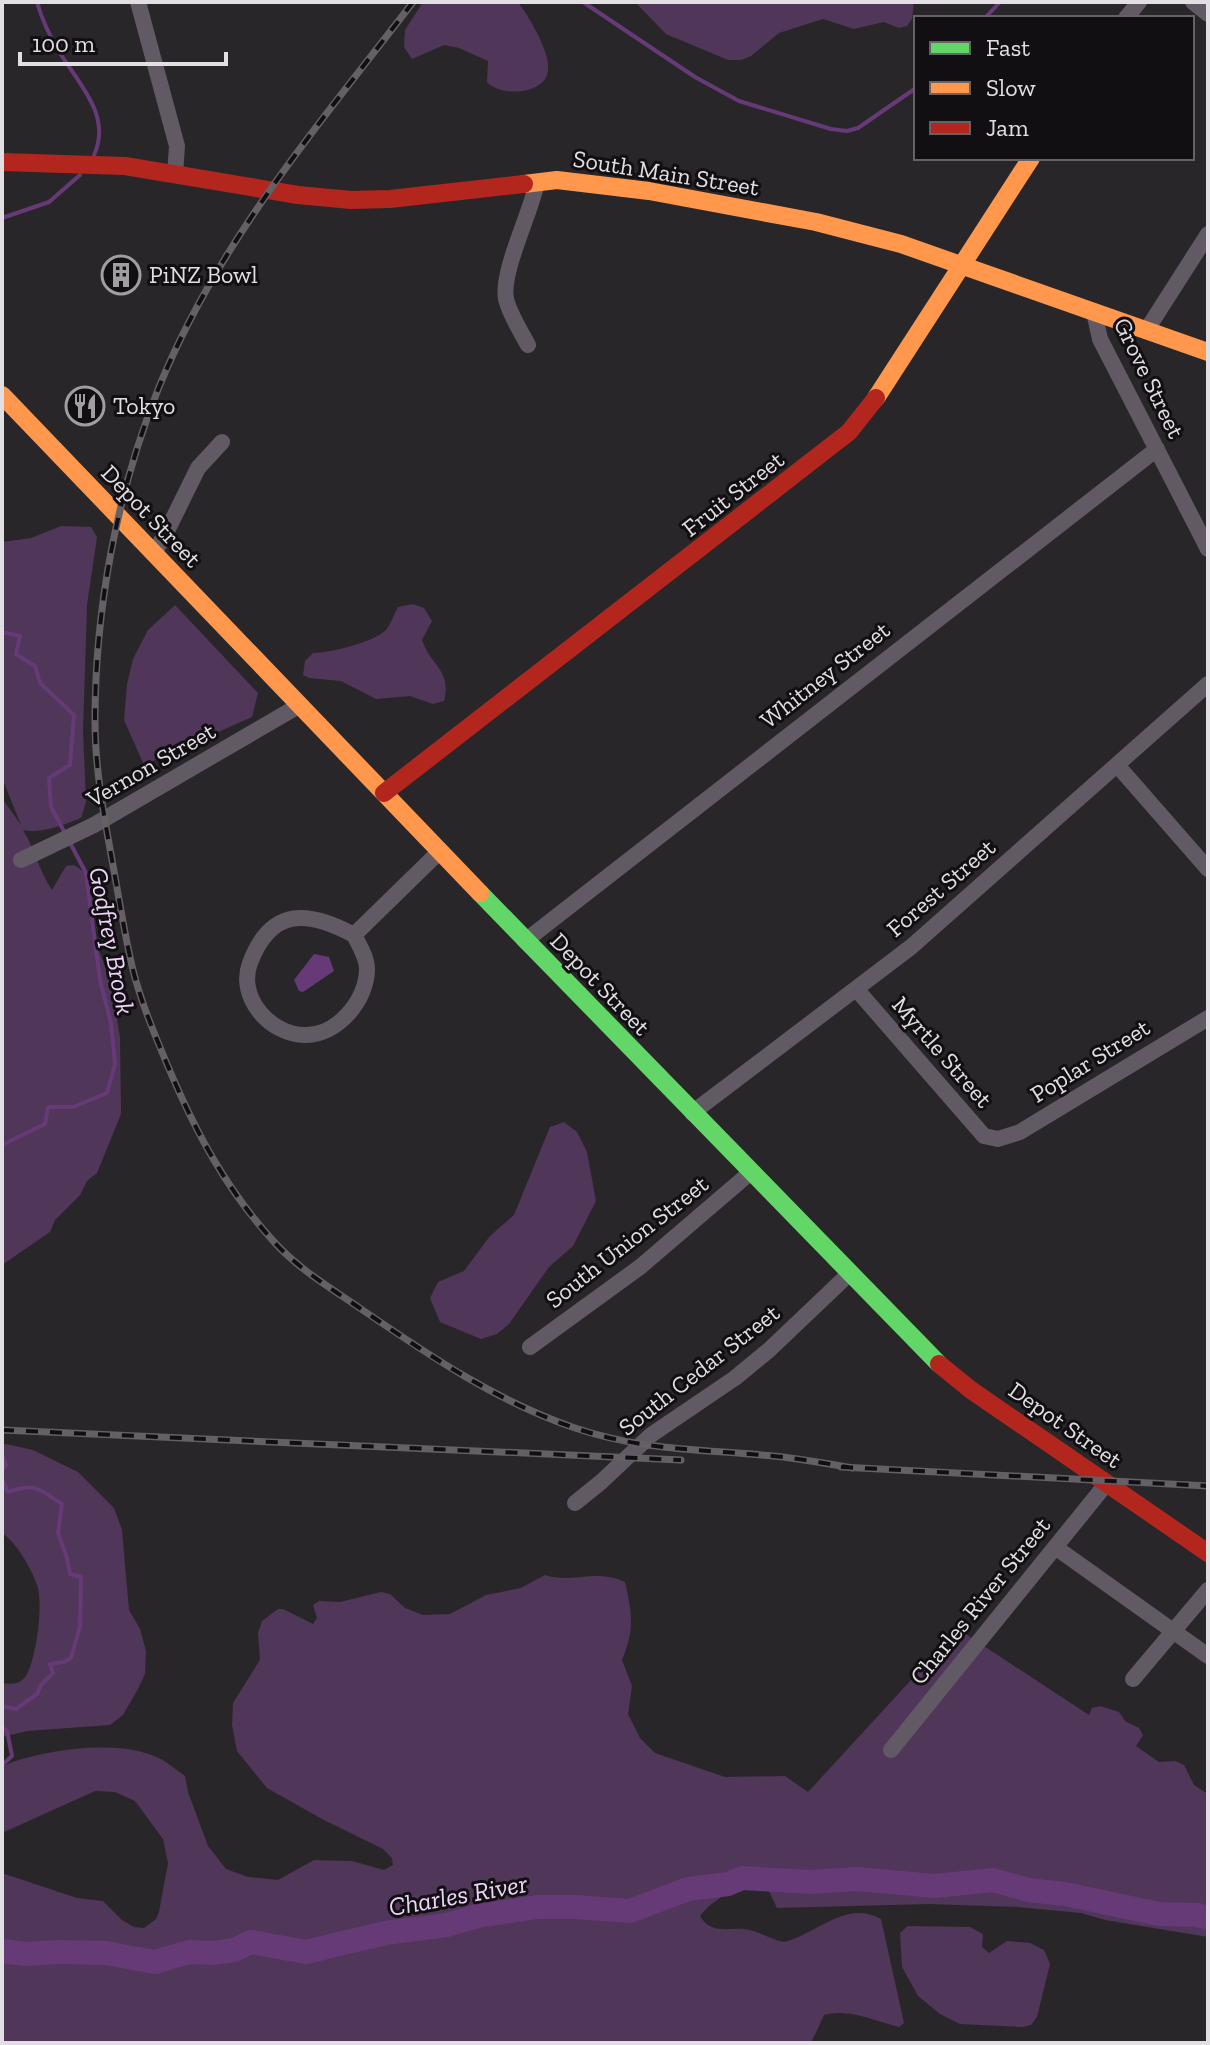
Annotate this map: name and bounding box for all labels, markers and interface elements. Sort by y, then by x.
scale bar [20,16,226,66]
legend [914,16,1194,160]
text: 100 m [32,29,95,58]
text: Fast [986,33,1030,62]
text: Slow [986,73,1036,102]
text: Jam [986,113,1029,142]
street label: South Main Street [571,143,761,202]
building icon: PiNZ Bowl [100,254,142,296]
place label: PiNZ Bowl [149,260,258,289]
street label: Grove Street [1108,313,1191,443]
restaurant icon: Tokyo [64,385,106,427]
place label: Tokyo [113,391,175,420]
street label: Fruit Street [676,445,789,542]
street label: Depot Street [95,458,207,573]
street label: Whitney Street [754,615,895,734]
street label: Vernon Street [80,716,220,814]
street label: Forest Street [880,832,1001,943]
water label: Godfrey Brook [82,865,142,1017]
street label: Depot Street [544,926,656,1041]
street label: Myrtle Street [886,990,999,1113]
street label: Poplar Street [1025,1012,1155,1109]
street label: South Union Street [540,1169,714,1314]
street label: South Cedar Street [613,1298,785,1441]
street label: Depot Street [1003,1375,1127,1474]
street label: Charles River Street [903,1511,1056,1690]
water label: Charles River [386,1867,530,1923]

